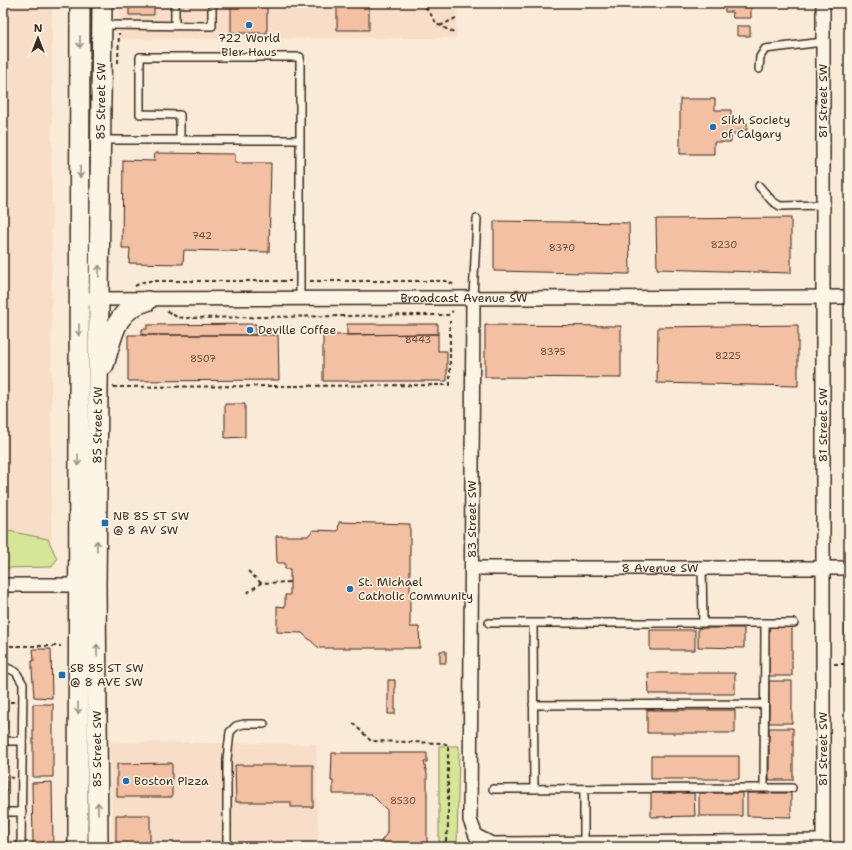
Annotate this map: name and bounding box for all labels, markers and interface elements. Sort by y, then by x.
north arrow [18,18,58,58]
marker: 722 World Bier Haus [244,20,254,30]
text: N [34,21,43,36]
place label: 722 World Bier Haus [218,30,281,60]
one-way arrow [76,35,84,48]
street label: 85 Street SW [93,62,109,140]
street label: 81 Street SW [815,64,831,138]
place label: Sikh Society of Calgary [721,112,790,142]
marker: Sikh Society of Calgary [708,122,718,132]
one-way arrow [76,165,84,178]
house number: 742 [192,229,212,242]
house number: 8230 [711,238,737,251]
house number: 8370 [549,241,575,254]
one-way arrow [95,265,103,278]
street label: Broadcast Avenue SW [400,290,528,306]
place label: Deville Coffee [258,322,336,338]
one-way arrow [75,323,83,336]
marker: Deville Coffee [245,325,255,335]
house number: 8443 [405,333,431,346]
house number: 8375 [540,345,566,358]
house number: 8225 [715,349,741,362]
house number: 8507 [190,352,216,365]
street label: 85 Street SW [89,386,106,464]
street label: 81 Street SW [815,388,831,462]
one-way arrow [75,453,82,466]
street label: 83 Street SW [464,480,480,558]
place label: NB 85 ST SW @ 8 AV SW [113,508,189,538]
marker: NB 85 ST SW @ 8 AV SW [100,518,110,528]
one-way arrow [93,540,101,553]
street label: 8 Avenue SW [621,560,699,576]
place label: St. Michael Catholic Community [358,574,473,604]
marker: St. Michael Catholic Community [345,584,355,594]
one-way arrow [93,644,101,657]
place label: SB 85 ST SW @ 8 AVE SW [70,660,144,690]
marker: SB 85 ST SW @ 8 AVE SW [57,670,67,680]
one-way arrow [74,701,82,714]
street label: 85 Street SW [89,710,105,788]
street label: 81 Street SW [815,712,831,786]
place label: Boston Pizza [134,773,209,789]
marker: Boston Pizza [121,776,131,786]
house number: 8530 [390,794,416,807]
one-way arrow [94,802,102,815]

